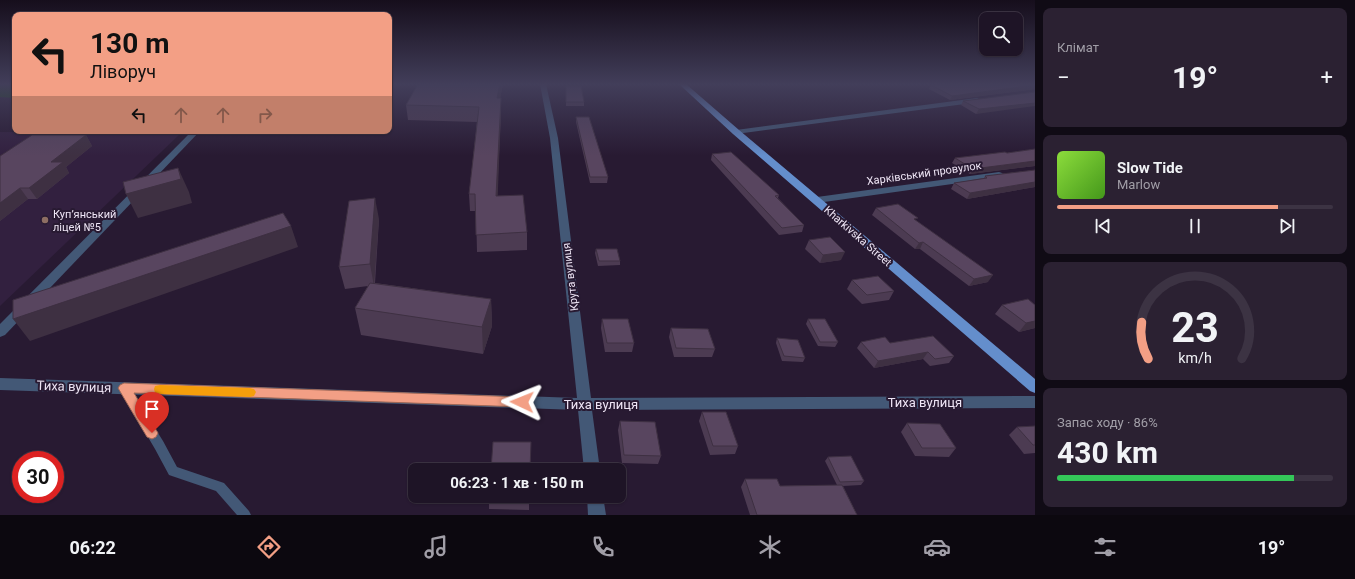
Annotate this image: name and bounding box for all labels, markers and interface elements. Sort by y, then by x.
map controls [979,12,1023,56]
button: search [979,12,1023,56]
text: 130 m [90,27,169,60]
icon: left [24,28,76,80]
text: Клімат [1057,40,1099,55]
text: 19° [1172,60,1218,95]
text: Ліворуч [90,61,156,82]
text: − [1057,65,1070,90]
text: + [1321,65,1333,90]
icon: left [128,104,150,126]
icon: ahead [170,104,192,126]
icon: ahead [212,104,234,126]
icon: right [254,104,276,126]
street label: Харківський провулок [866,159,982,188]
text: Slow Tide [1117,159,1183,177]
text: Marlow [1117,177,1160,192]
street label: Kharkivska Street [821,204,894,270]
place label: Куп’янський ліцей №5 [53,208,116,234]
marker: Куп’янський ліцей №5 [40,215,50,225]
icon: previous [1092,215,1114,237]
icon: pause [1184,215,1206,237]
icon: next [1276,215,1298,237]
street label: Крута вулиця [560,242,581,312]
text: 23 [1171,303,1219,352]
text: km/h [1178,349,1212,365]
street label: Тиха вулиця [36,378,111,395]
position arrow [501,381,543,423]
pin [135,392,169,433]
street label: Тиха вулиця [888,395,962,410]
street label: Тиха вулиця [564,397,638,412]
icon: arrive [141,398,163,420]
text: Запас ходу · 86% [1057,415,1158,430]
text: 430 km [1057,435,1158,470]
speed limit sign: 30 [12,451,64,503]
text: 06:23 · 1 хв · 150 m [450,474,584,492]
icon: directions [255,533,283,561]
icon: music [422,533,450,561]
icon: phone [589,533,617,561]
icon: climate [756,533,784,561]
icon: car [923,533,951,561]
icon: filters [1091,533,1119,561]
text: 06:22 [70,537,116,558]
text: 19° [1258,537,1285,558]

